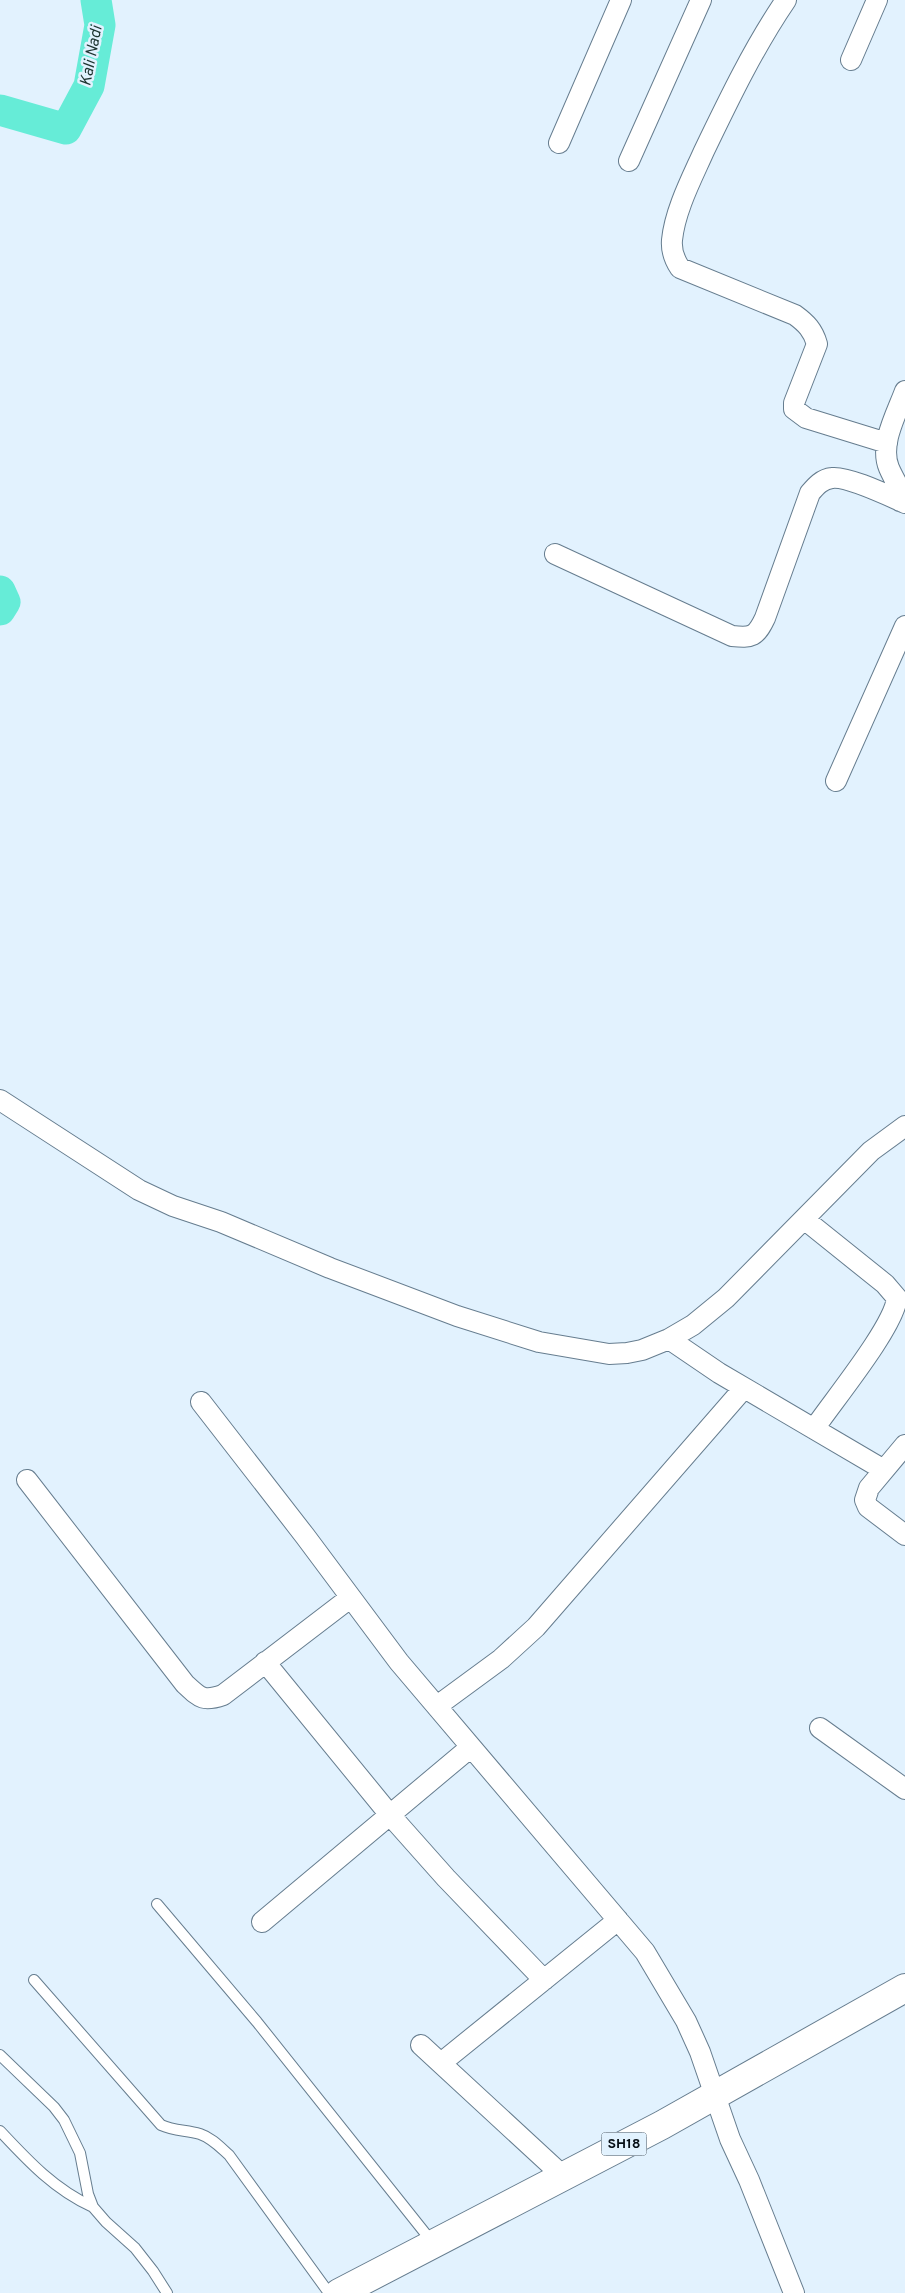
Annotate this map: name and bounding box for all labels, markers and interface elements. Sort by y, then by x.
water label: Kali Nadi [76,23,108,88]
road number: SH18 [602,2132,646,2156]

